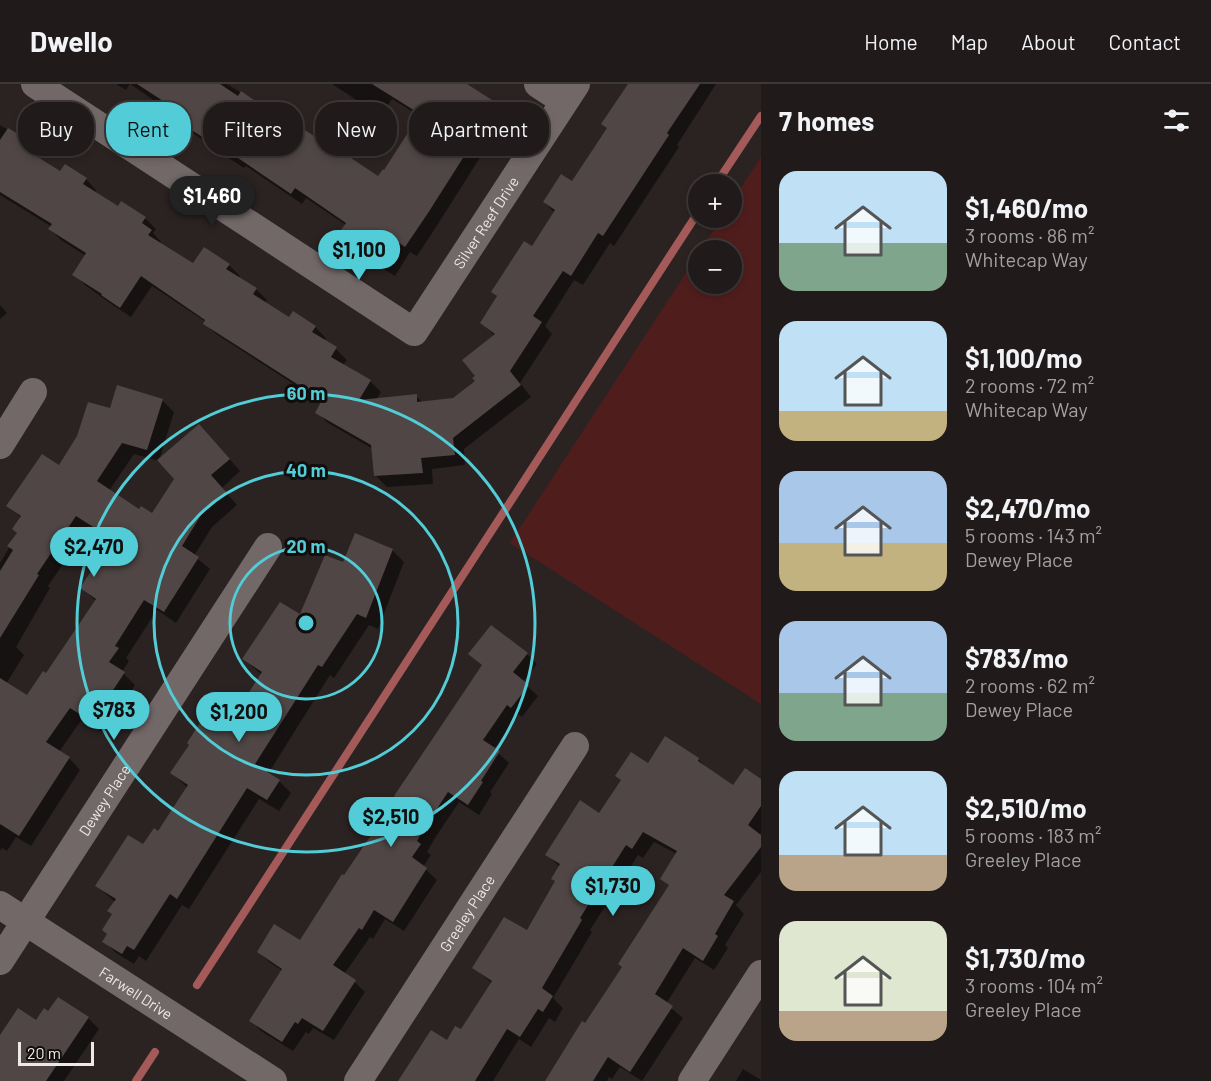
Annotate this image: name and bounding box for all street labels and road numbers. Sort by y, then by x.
street label: Silver Reef Drive [449,173,522,272]
street label: Dewey Place [75,761,134,839]
street label: Greeley Place [435,871,498,955]
street label: Farwell Drive [96,963,176,1023]

